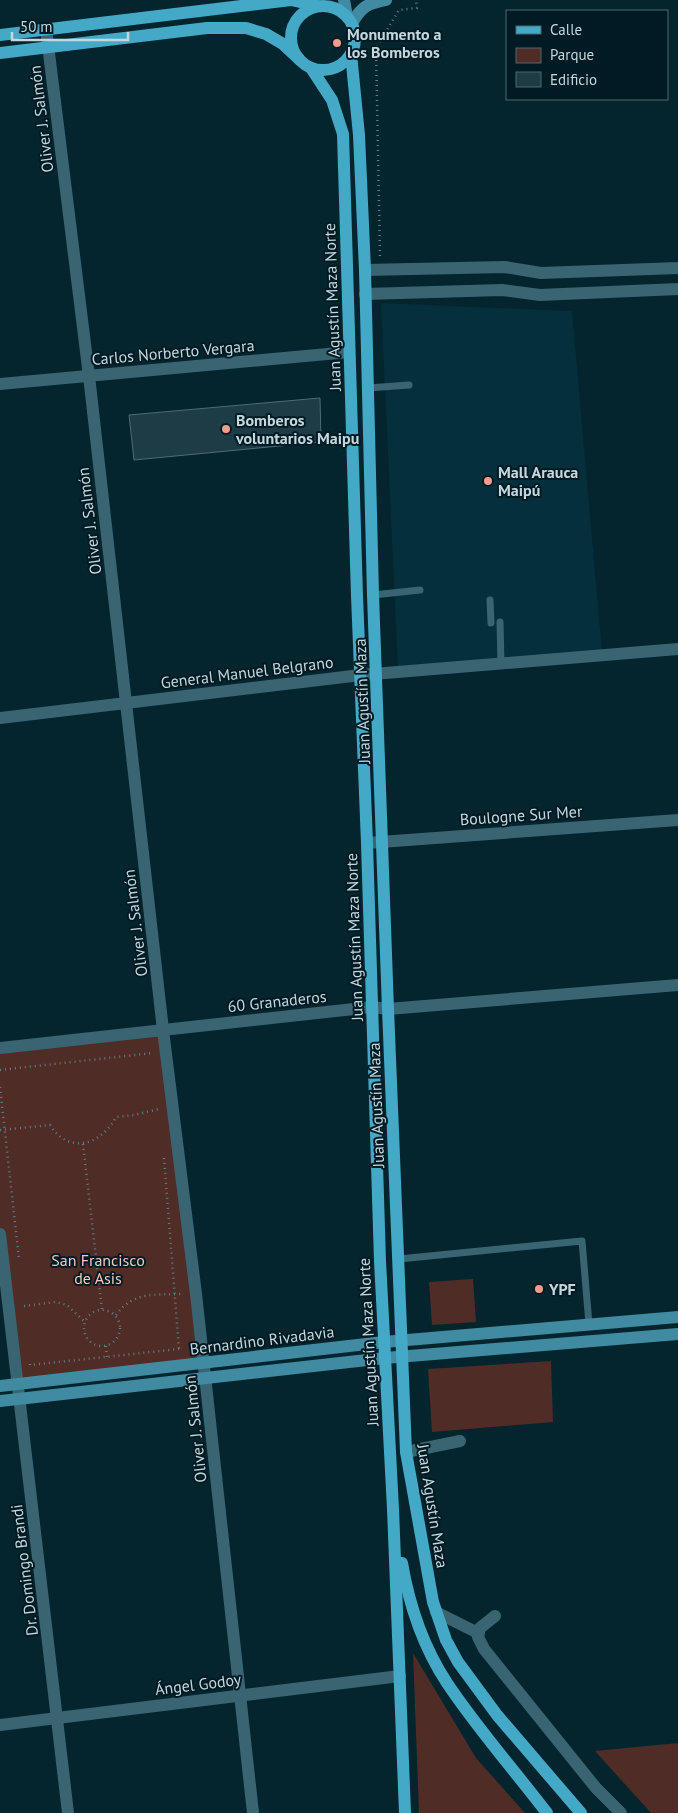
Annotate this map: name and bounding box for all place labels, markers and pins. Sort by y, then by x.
place label: Monumento a los Bomberos [347,24,442,62]
marker: Monumento a los Bomberos [331,37,343,49]
place label: Bomberos voluntarios Maipu [235,410,359,448]
marker: Bomberos voluntarios Maipu [220,423,232,435]
place label: Mall Arauca Maipú [498,462,578,500]
marker: Mall Arauca Maipú [482,475,494,487]
place label: YPF [548,1279,576,1299]
marker: YPF [533,1283,545,1295]

